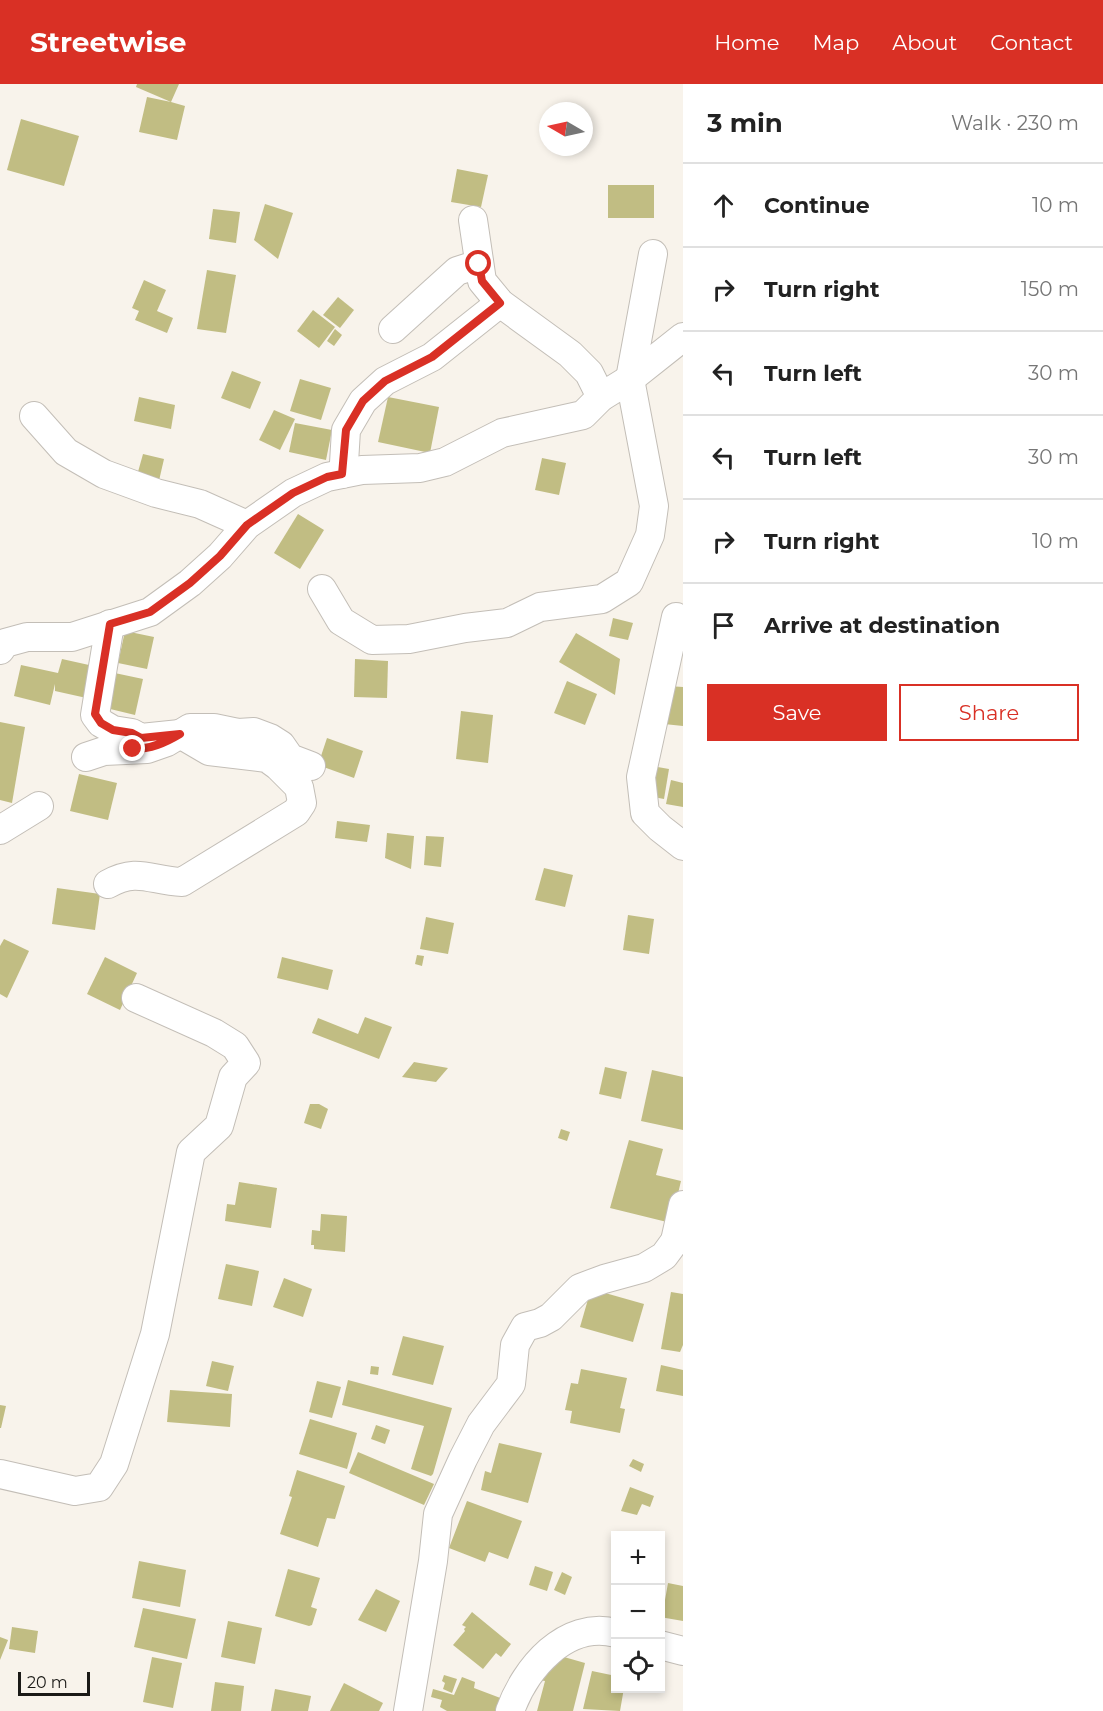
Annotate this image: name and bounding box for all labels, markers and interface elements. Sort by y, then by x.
text: Streetwise [30,25,186,59]
text: Home [714,30,779,55]
text: Map [812,30,859,55]
text: About [892,30,957,55]
text: Contact [990,30,1073,55]
north arrow [539,102,593,156]
text: 3 min [707,107,783,139]
text: Walk · 230 m [951,111,1079,135]
icon: ahead [707,189,740,222]
text: Continue [764,192,870,219]
text: 10 m [1032,193,1079,217]
route start [465,250,491,276]
icon: right [707,273,740,306]
text: Turn right [764,276,879,303]
text: 150 m [1021,277,1079,301]
icon: left [707,357,740,390]
text: Turn left [764,360,862,387]
text: 30 m [1028,361,1079,385]
icon: left [707,441,740,474]
text: Turn left [764,444,862,471]
text: 30 m [1028,445,1079,469]
icon: right [707,525,740,558]
text: Turn right [764,528,879,555]
text: 10 m [1032,529,1079,553]
icon: arrive [707,609,740,642]
text: Arrive at destination [764,612,1000,639]
button: Save [707,684,887,741]
button: Share [899,684,1079,741]
route end [119,735,145,761]
map controls [611,1531,665,1693]
button: + [611,1531,665,1585]
button: − [611,1585,665,1639]
button: locate [611,1639,665,1693]
scale bar [18,1669,90,1696]
text: 20 m [27,1673,68,1692]

